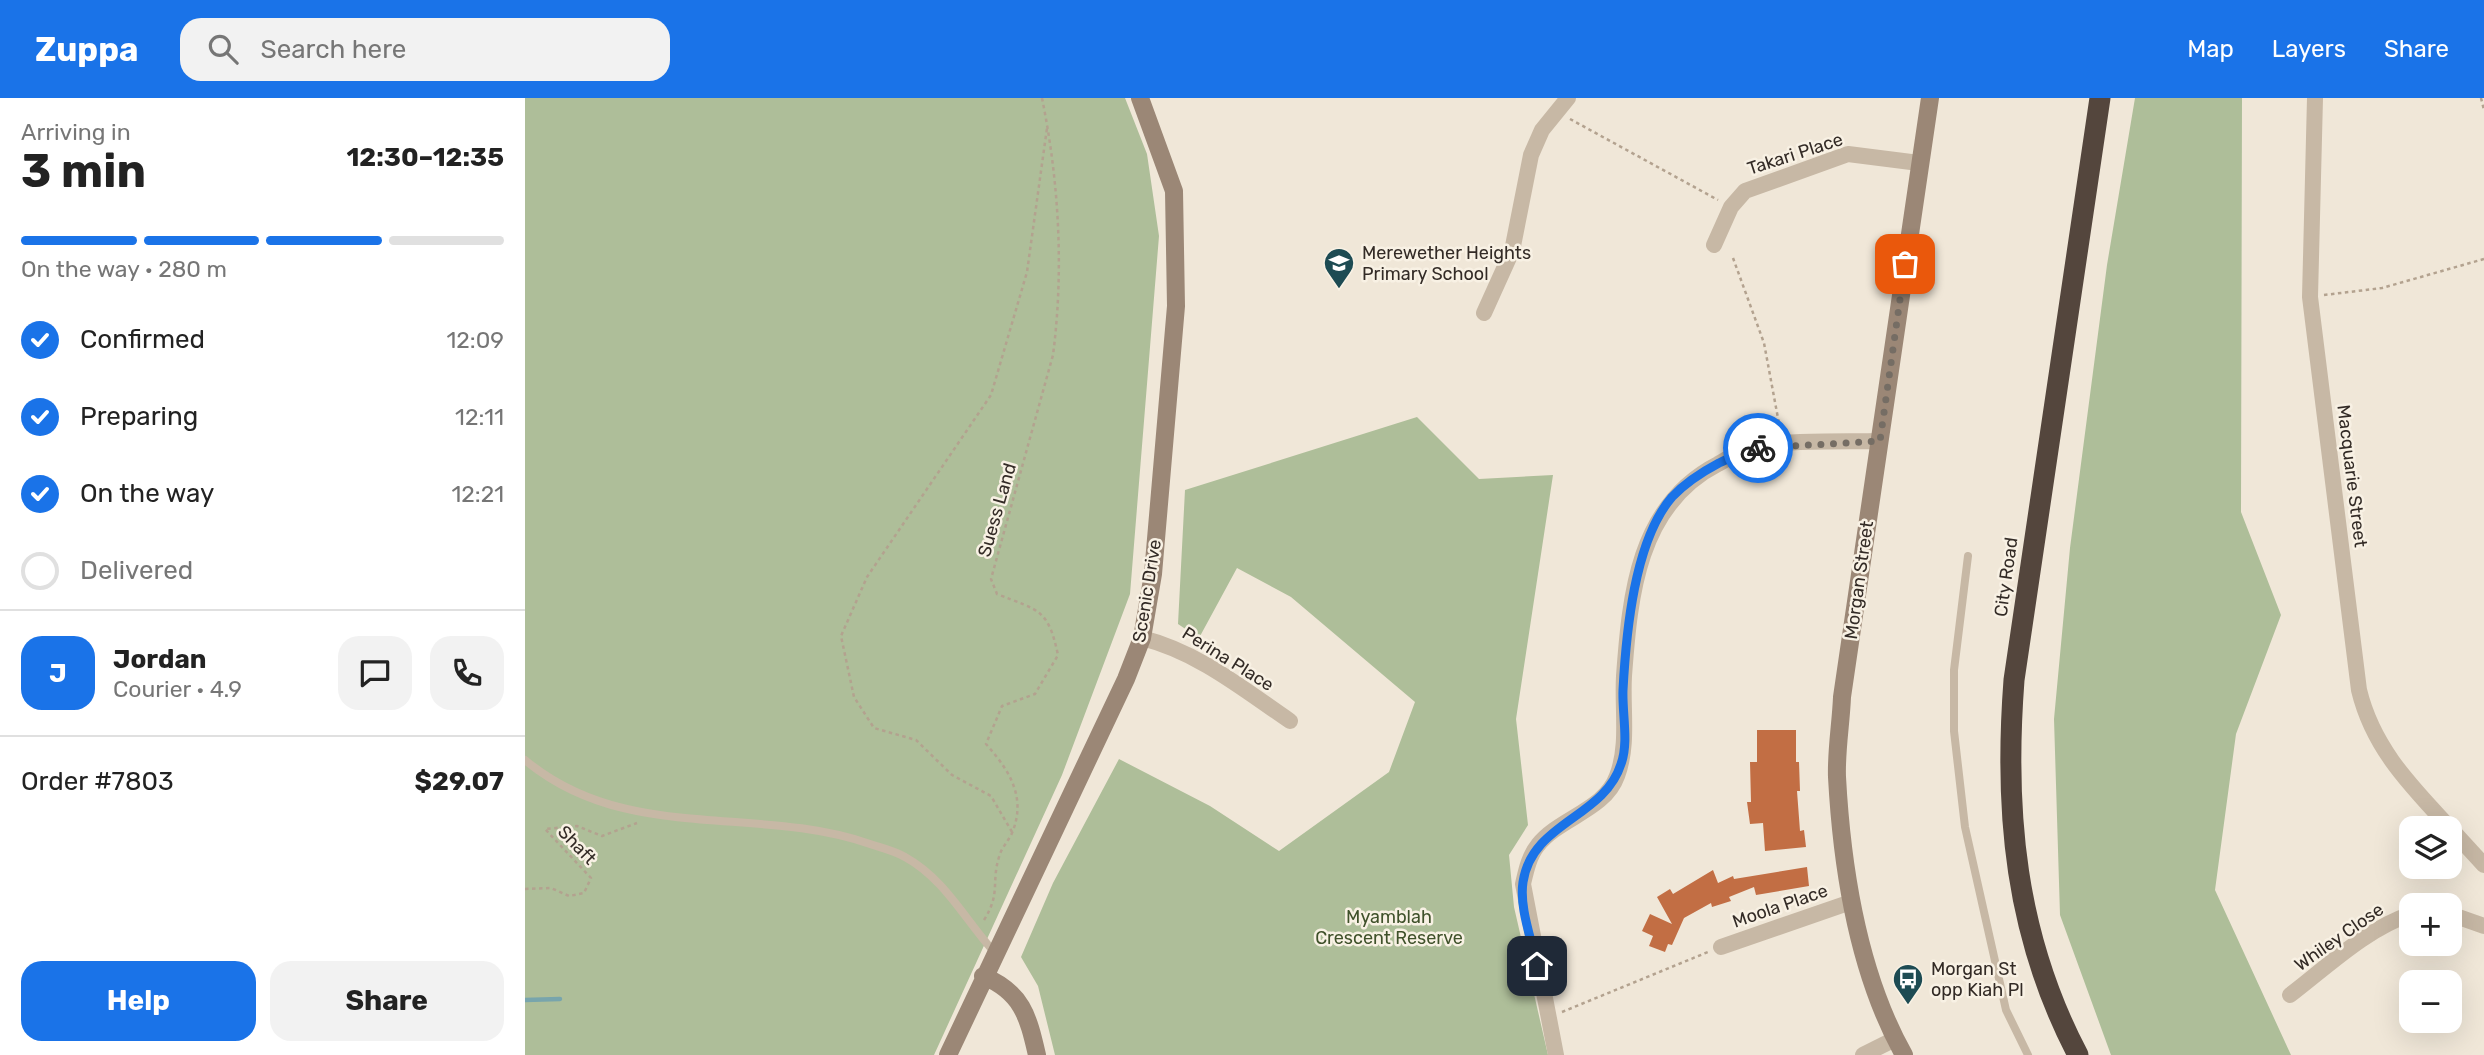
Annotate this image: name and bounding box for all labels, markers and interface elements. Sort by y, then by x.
search box [180,18,670,81]
text: Zuppa [35,30,138,69]
icon: search [204,30,242,68]
text: Search here [260,34,406,65]
text: Map [2187,35,2234,63]
text: Layers [2272,35,2346,63]
text: Share [2384,35,2449,63]
text: Arriving in [21,118,131,146]
street label: Takari Place [1744,128,1846,180]
text: 12:30–12:35 [346,142,504,173]
text: 3 min [21,144,146,199]
pin [1875,234,1935,294]
place label: Merewether Heights Primary School [1362,242,1531,285]
icon: bag [1886,245,1924,283]
school or university icon: Merewether Heights Primary School [1322,246,1356,290]
text: On the way · 280 m [21,255,227,283]
icon: check [21,321,59,359]
text: Confirmed [80,324,205,355]
text: 12:09 [447,326,504,354]
icon: check [21,398,59,436]
text: Preparing [80,401,198,432]
text: 12:11 [455,403,504,431]
street label: Macquarie Street [2332,403,2372,549]
courier [1723,413,1793,483]
icon: bike [1739,429,1777,467]
street label: Suess Land [973,461,1021,559]
icon: check [21,475,59,513]
text: On the way [80,478,214,509]
text: 12:21 [451,480,504,508]
street label: Morgan Street [1840,519,1878,641]
street label: City Road [1990,536,2022,618]
street label: Scenic Drive [1128,538,1166,644]
text: Delivered [80,555,193,586]
street label: Perina Place [1178,622,1278,696]
button: chat [338,636,412,710]
button: phone [430,636,504,710]
text: Jordan [113,644,206,675]
text: J [49,658,67,689]
text: Courier · 4.9 [113,675,242,703]
text: Order #7803 [21,766,174,797]
text: $29.07 [415,766,504,797]
map controls [2399,816,2462,1033]
button: layers [2399,816,2462,879]
street label: Shaft [553,821,601,869]
street label: Moola Place [1729,879,1831,933]
button: + [2399,893,2462,956]
street label: Whiley Close [2290,898,2388,976]
park label: Myamblah Crescent Reserve [1315,906,1463,949]
pin [1507,936,1567,996]
icon: home [1518,947,1556,985]
place label: Morgan St opp Kiah Pl [1931,958,2024,1001]
button: Help [21,961,256,1041]
button: Share [270,961,504,1041]
bus stop icon: Morgan St opp Kiah Pl [1891,962,1925,1006]
button: − [2399,970,2462,1033]

